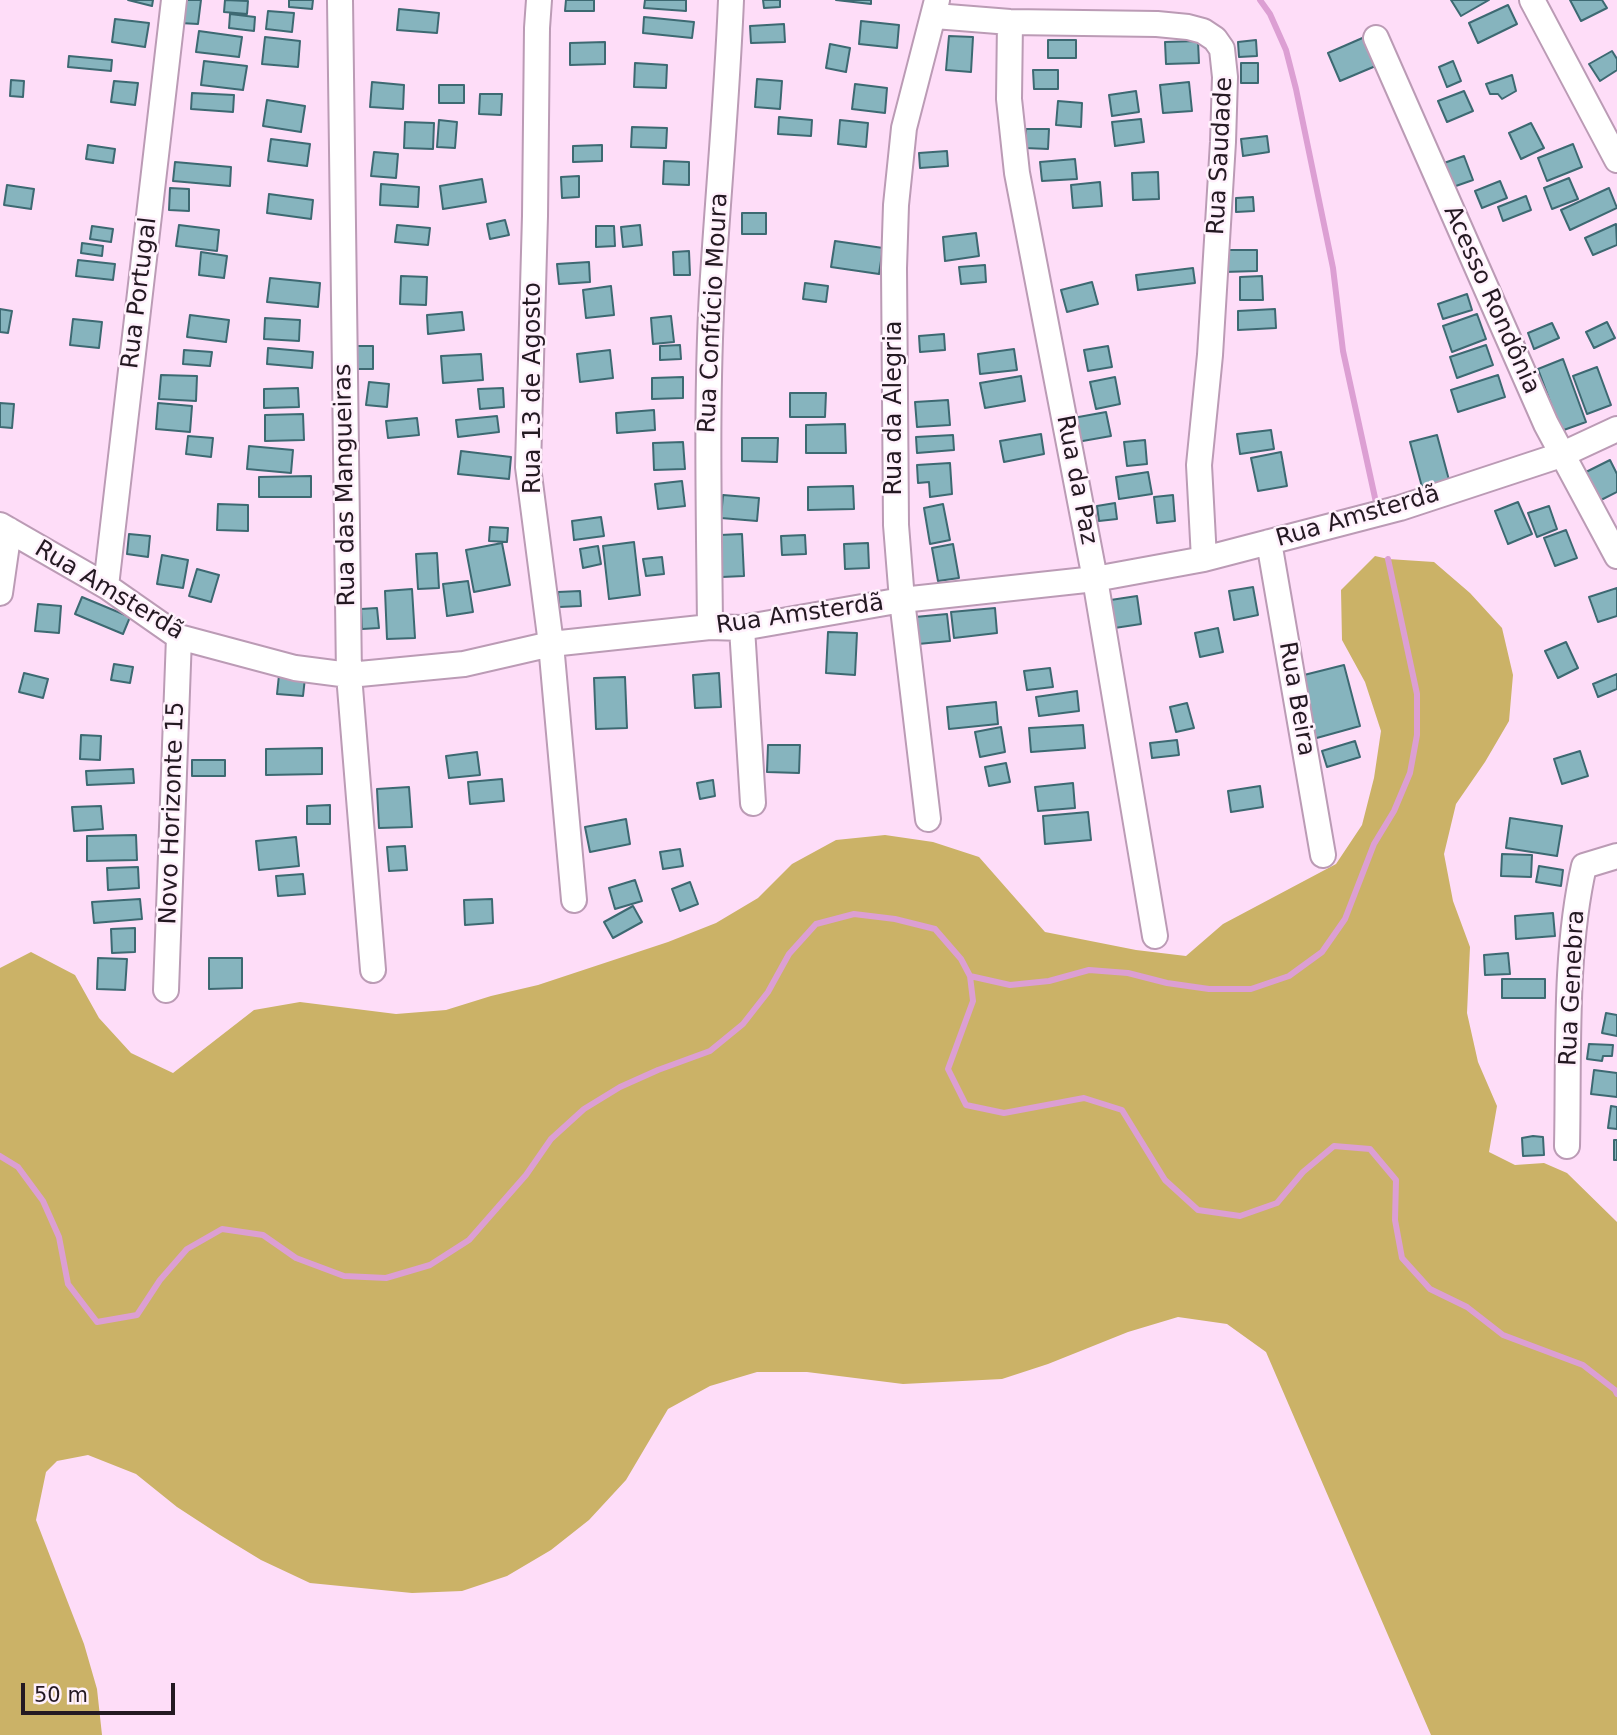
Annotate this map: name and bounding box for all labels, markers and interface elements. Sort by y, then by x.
street label: Rua Saudade [1202,76,1240,236]
street label: Rua Confúcio Moura [693,192,735,434]
street label: Acesso Rondônia [1437,201,1545,399]
street label: Rua Portugal [116,216,164,370]
street label: Rua 13 de Agosto [520,282,548,494]
street label: Rua da Alegria [881,320,909,496]
street label: Rua das Mangueiras [329,363,363,607]
street label: Rua da Paz [1049,413,1103,547]
street label: Rua Amsterdã [1273,480,1443,554]
street label: Rua Amsterdã [29,535,189,647]
street label: Rua Amsterdã [714,589,886,641]
street label: Rua Beira [1272,640,1320,758]
street label: Novo Horizonte 15 [155,701,191,925]
street label: Rua Genebra [1555,909,1591,1067]
scale bar [24,1668,178,1712]
text: 50 m [34,1683,88,1707]

